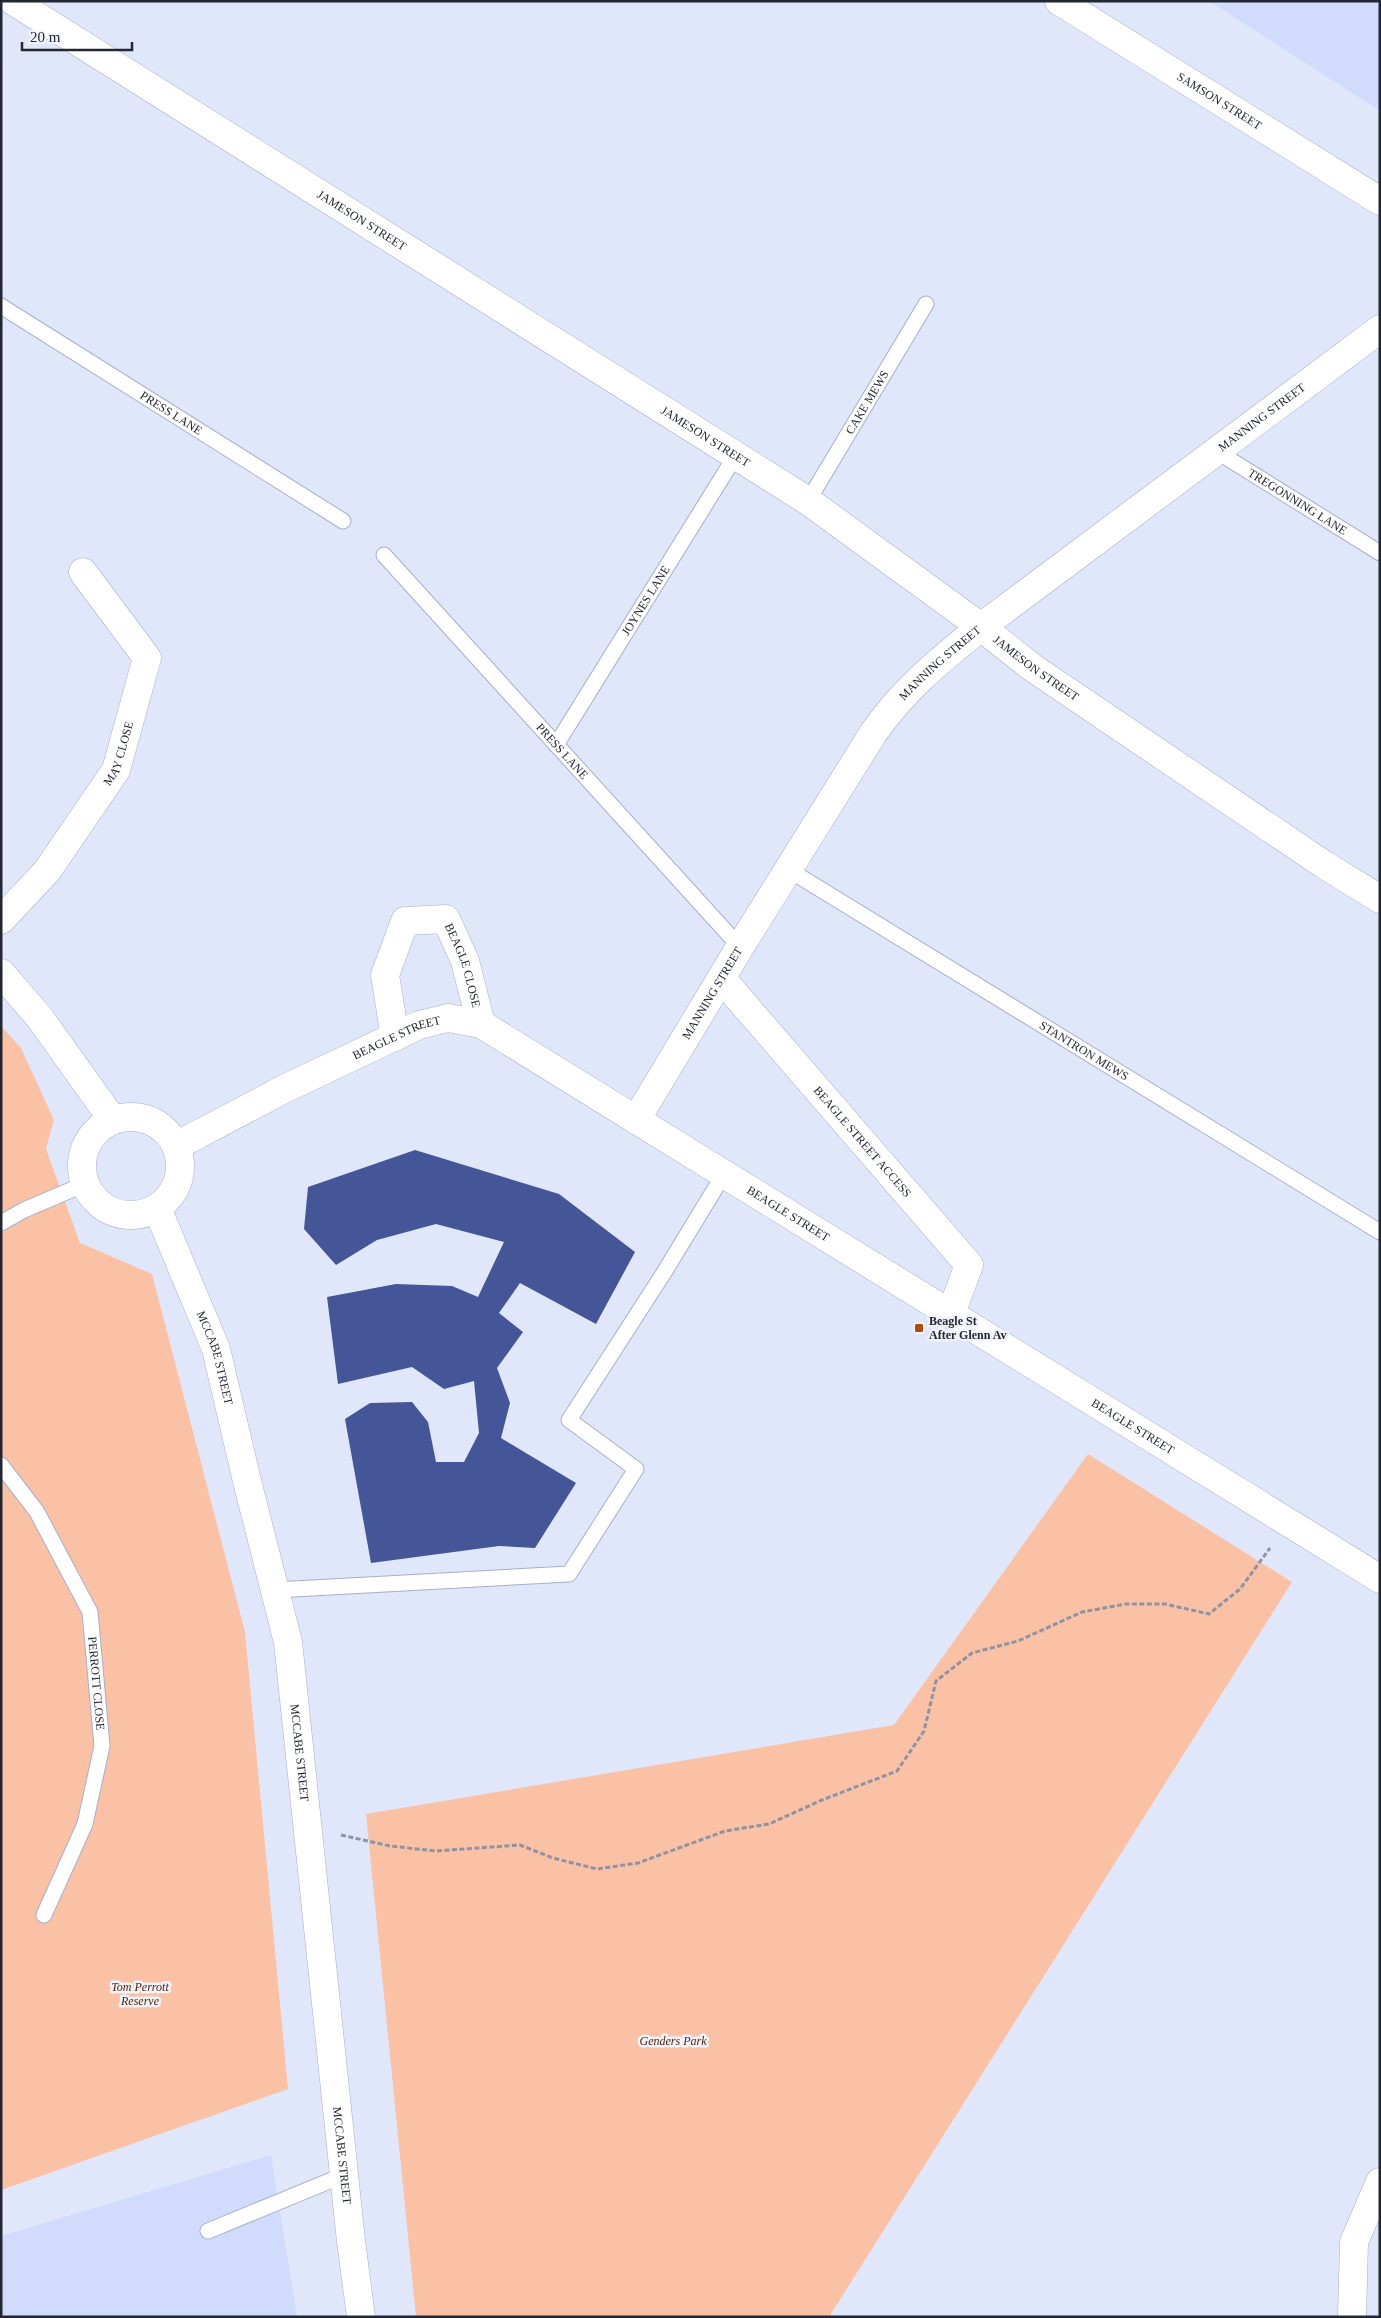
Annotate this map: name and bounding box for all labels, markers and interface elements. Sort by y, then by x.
scale bar [22,20,132,52]
text: 20 m [30,29,61,45]
street label: SAMSON STREET [1174,69,1265,133]
street label: JAMESON STREET [315,187,409,254]
street label: CAKE MEWS [843,368,892,437]
street label: MANNING STREET [1215,380,1309,454]
street label: PRESS LANE [138,388,205,438]
street label: JAMESON STREET [658,403,753,470]
street label: TREGONNING LANE [1246,466,1350,538]
street label: JOYNES LANE [619,563,673,638]
street label: MANNING STREET [896,623,984,703]
street label: JAMESON STREET [990,632,1082,704]
street label: MAY CLOSE [100,720,136,788]
street label: PRESS LANE [533,720,591,782]
street label: BEAGLE CLOSE [442,921,484,1009]
street label: MANNING STREET [679,944,746,1042]
street label: BEAGLE STREET [350,1013,442,1062]
street label: STANTRON MEWS [1037,1018,1131,1083]
street label: BEAGLE STREET ACCESS [811,1083,914,1200]
street label: BEAGLE STREET [744,1183,833,1245]
street label: MCCABE STREET [194,1309,236,1407]
place label: Beagle St After Glenn Av [929,1314,1007,1342]
marker: Beagle St After Glenn Av [913,1322,925,1334]
street label: BEAGLE STREET [1089,1396,1177,1458]
street label: PERROTT CLOSE [85,1636,108,1731]
street label: MCCABE STREET [288,1703,312,1803]
park label: Tom Perrott Reserve [111,1980,169,2008]
park label: Genders Park [640,2034,707,2048]
street label: MCCABE STREET [330,2106,354,2206]

